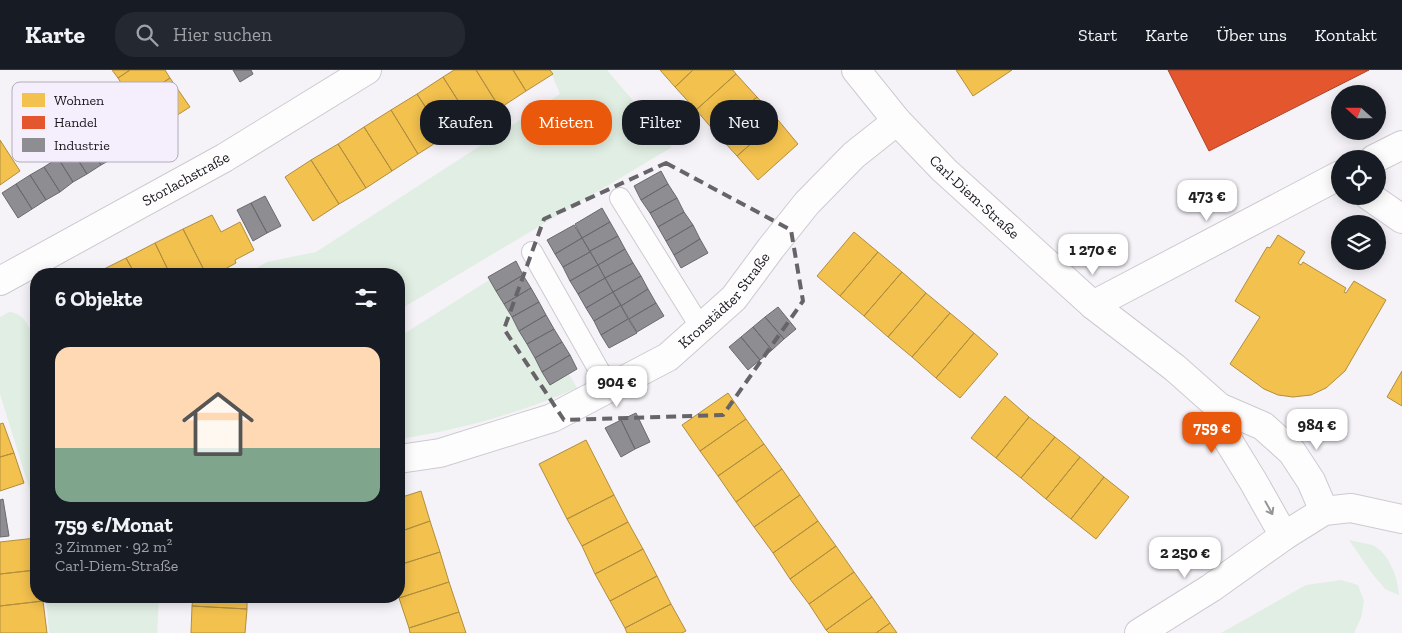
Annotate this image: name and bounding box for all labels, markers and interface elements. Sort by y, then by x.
search box [115,12,465,57]
text: Karte [25,20,85,49]
icon: search [133,21,161,49]
text: Hier suchen [173,23,272,46]
text: Start [1078,24,1117,46]
text: Karte [1145,24,1188,46]
text: Über uns [1216,24,1287,46]
text: Kontakt [1315,24,1377,46]
legend [12,82,178,162]
north arrow [1331,85,1386,140]
map controls [1331,85,1386,270]
text: Wohnen [54,92,104,109]
chip: Kaufen [420,100,511,145]
chip: Mieten [521,100,612,145]
chip: Filter [622,100,700,145]
chip: Neu [710,100,778,145]
text: Handel [54,114,97,131]
text: Industrie [54,137,110,154]
street label: Storlachstraße [139,148,233,210]
button: locate [1331,150,1386,205]
street label: Carl-Diem-Straße [926,151,1023,243]
pin: 473 € [1172,180,1242,222]
text: 473 € [1188,186,1226,205]
button: layers [1331,215,1386,270]
pin: 1 270 € [1047,234,1139,276]
text: 1 270 € [1069,240,1117,259]
street label: Kronstädter Straße [675,249,774,352]
icon: filters [352,284,380,312]
text: 6 Objekte [55,286,143,311]
pin: 904 € [582,366,652,408]
text: 904 € [597,372,637,391]
icon: home [173,379,263,469]
pin: 984 € [1282,408,1352,451]
pin: 759 € [1177,412,1247,454]
text: 984 € [1298,415,1336,434]
text: 759 € [1193,418,1231,437]
one-way arrow [1264,501,1274,516]
text: 759 €/Monat [55,512,173,537]
pin: 2 250 € [1139,536,1231,579]
text: 3 Zimmer · 92 m² [55,537,172,556]
text: 2 250 € [1160,543,1210,562]
text: Carl-Diem-Straße [55,556,178,575]

